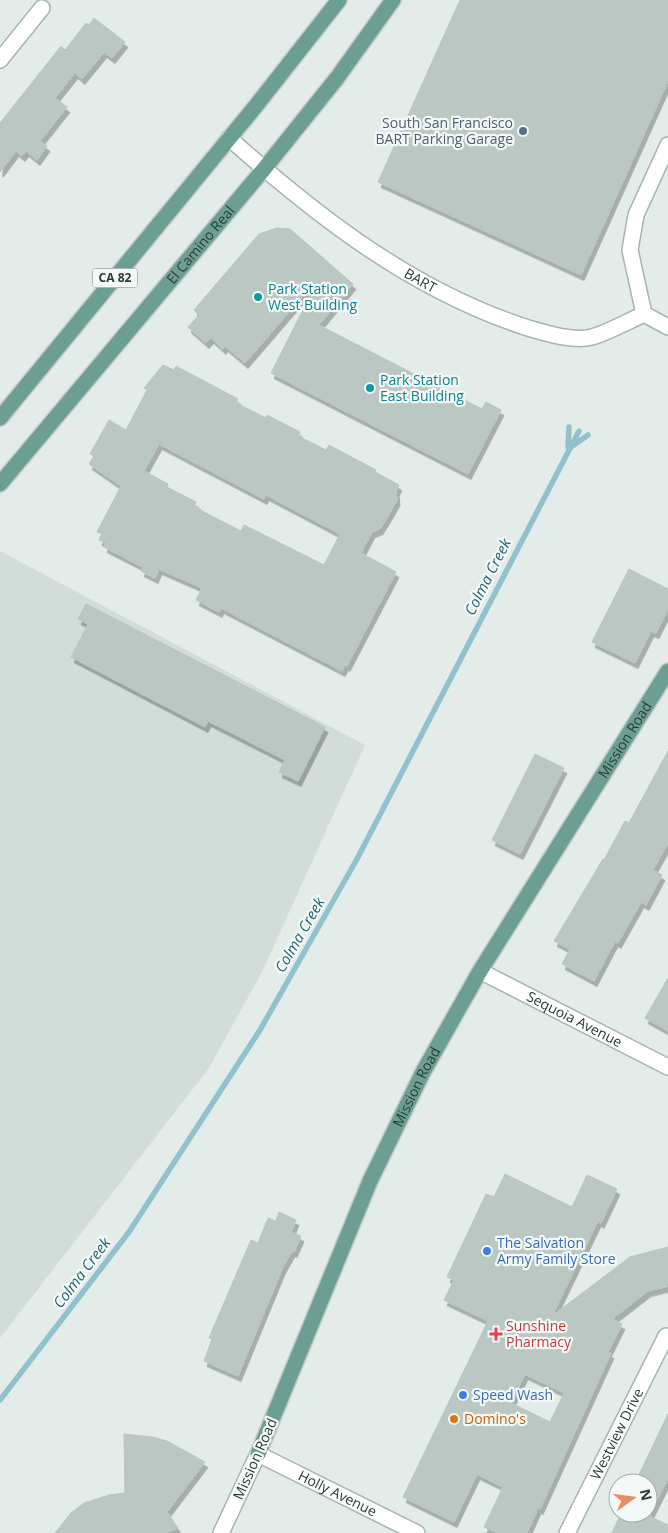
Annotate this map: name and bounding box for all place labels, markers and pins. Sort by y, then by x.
place label: South San Francisco BART Parking Garage [376,113,513,148]
marker: South San Francisco BART Parking Garage [517,125,529,137]
place label: Park Station West Building [268,279,357,314]
marker: Park Station West Building [252,291,264,303]
place label: Park Station East Building [380,370,464,405]
marker: Park Station East Building [364,382,376,394]
place label: The Salvation Army Family Store [497,1233,616,1268]
marker: The Salvation Army Family Store [481,1245,493,1257]
place label: Sunshine Pharmacy [506,1316,572,1351]
marker: Sunshine Pharmacy [490,1328,502,1340]
place label: Speed Wash [473,1385,553,1404]
marker: Speed Wash [457,1389,469,1401]
place label: Domino's [464,1409,526,1428]
marker: Domino's [448,1413,460,1425]

